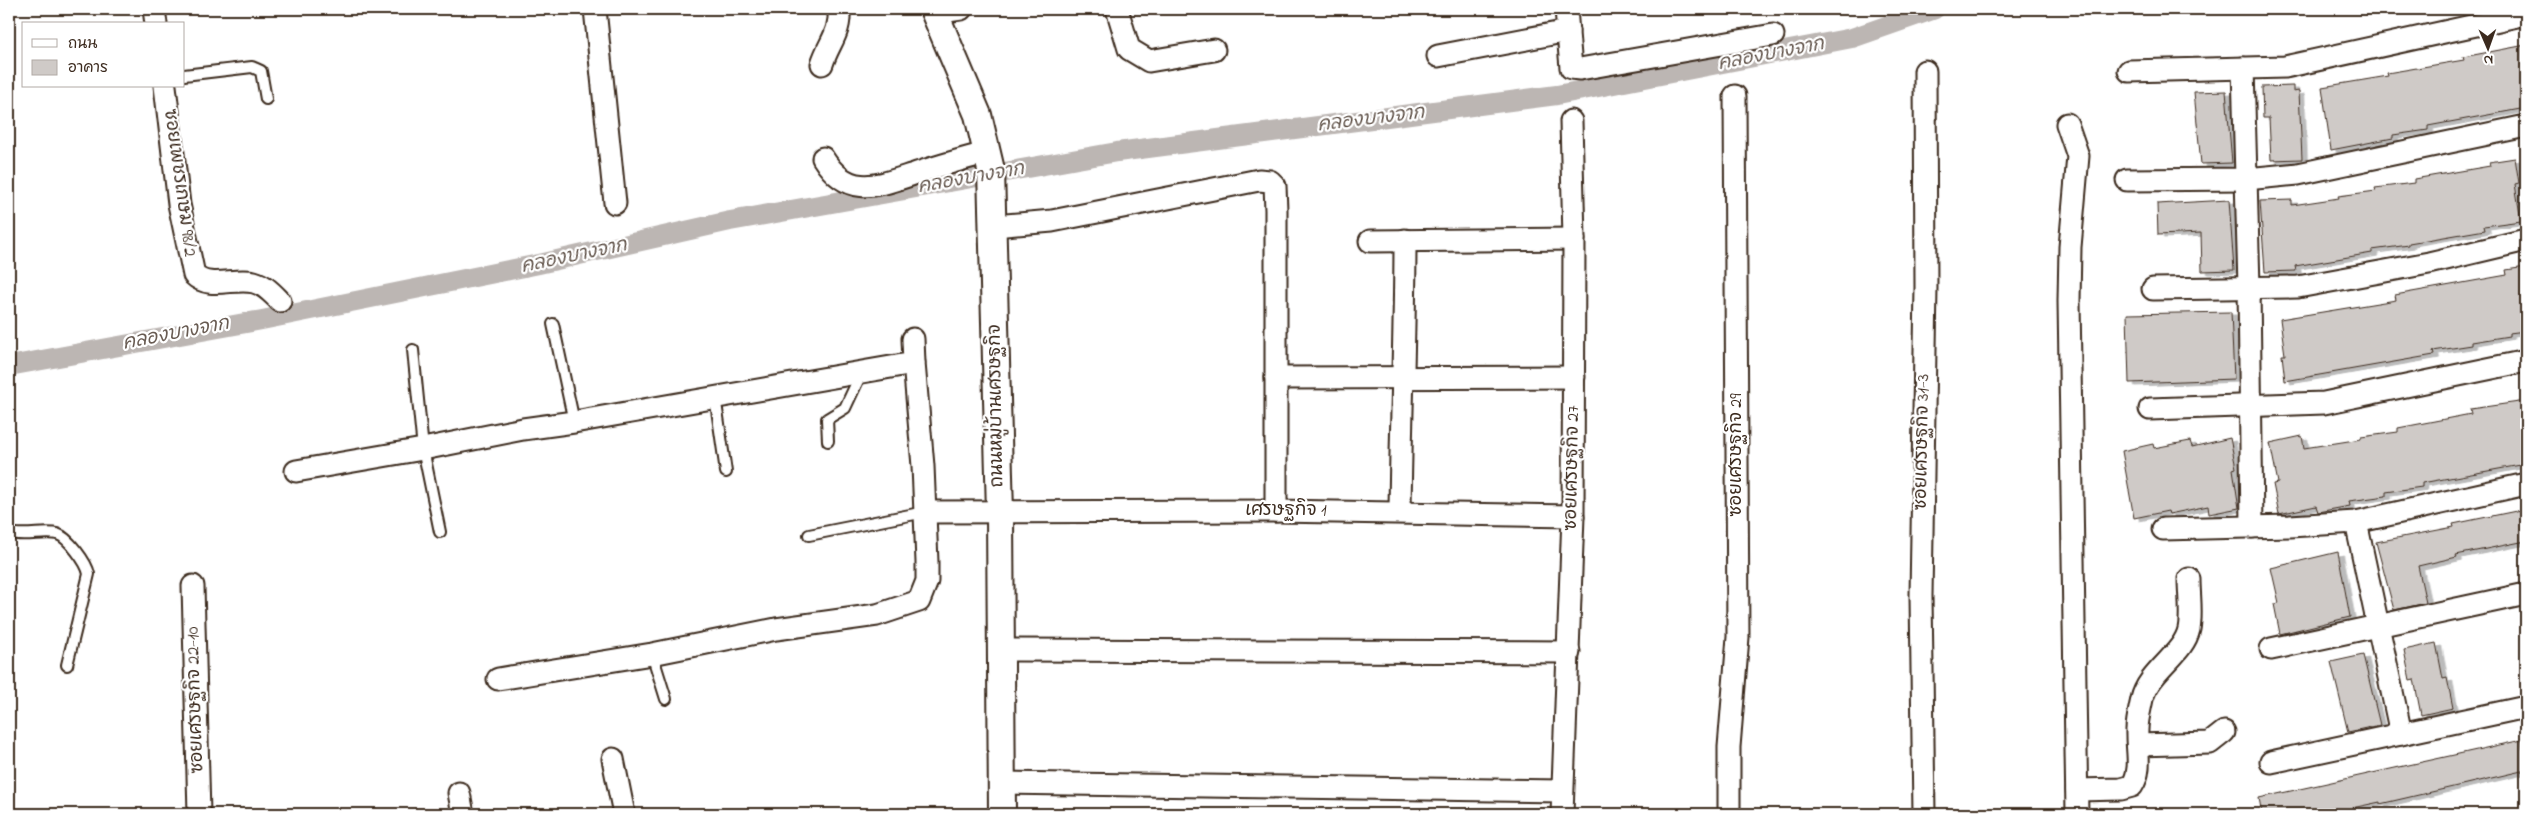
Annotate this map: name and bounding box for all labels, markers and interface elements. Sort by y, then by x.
legend [22,22,185,88]
north arrow [2462,22,2512,72]
water label: คลองบางจาก [1716,30,1827,78]
text: ถนน [68,33,97,55]
text: N [2483,49,2493,70]
text: อาคาร [68,57,108,79]
water label: คลองบางจาก [1316,99,1427,139]
street label: ซอยเพชรเกษม 98/2 [156,108,202,259]
water label: คลองบางจาก [916,155,1027,201]
water label: คลองบางจาก [519,231,630,280]
water label: คลองบางจาก [121,310,232,358]
street label: ถนนหมู่บ้านเศรษฐกิจ [982,324,1011,488]
street label: ซอยเศรษฐกิจ 31-3 [1909,374,1937,510]
street label: ซอยเศรษฐกิจ 29 [1724,393,1750,517]
street label: ซอยเศรษฐกิจ 27 [1559,404,1587,531]
street label: เศรษฐกิจ 1 [1245,498,1327,524]
street label: ซอยเศรษฐกิจ 22-10 [180,626,212,774]

